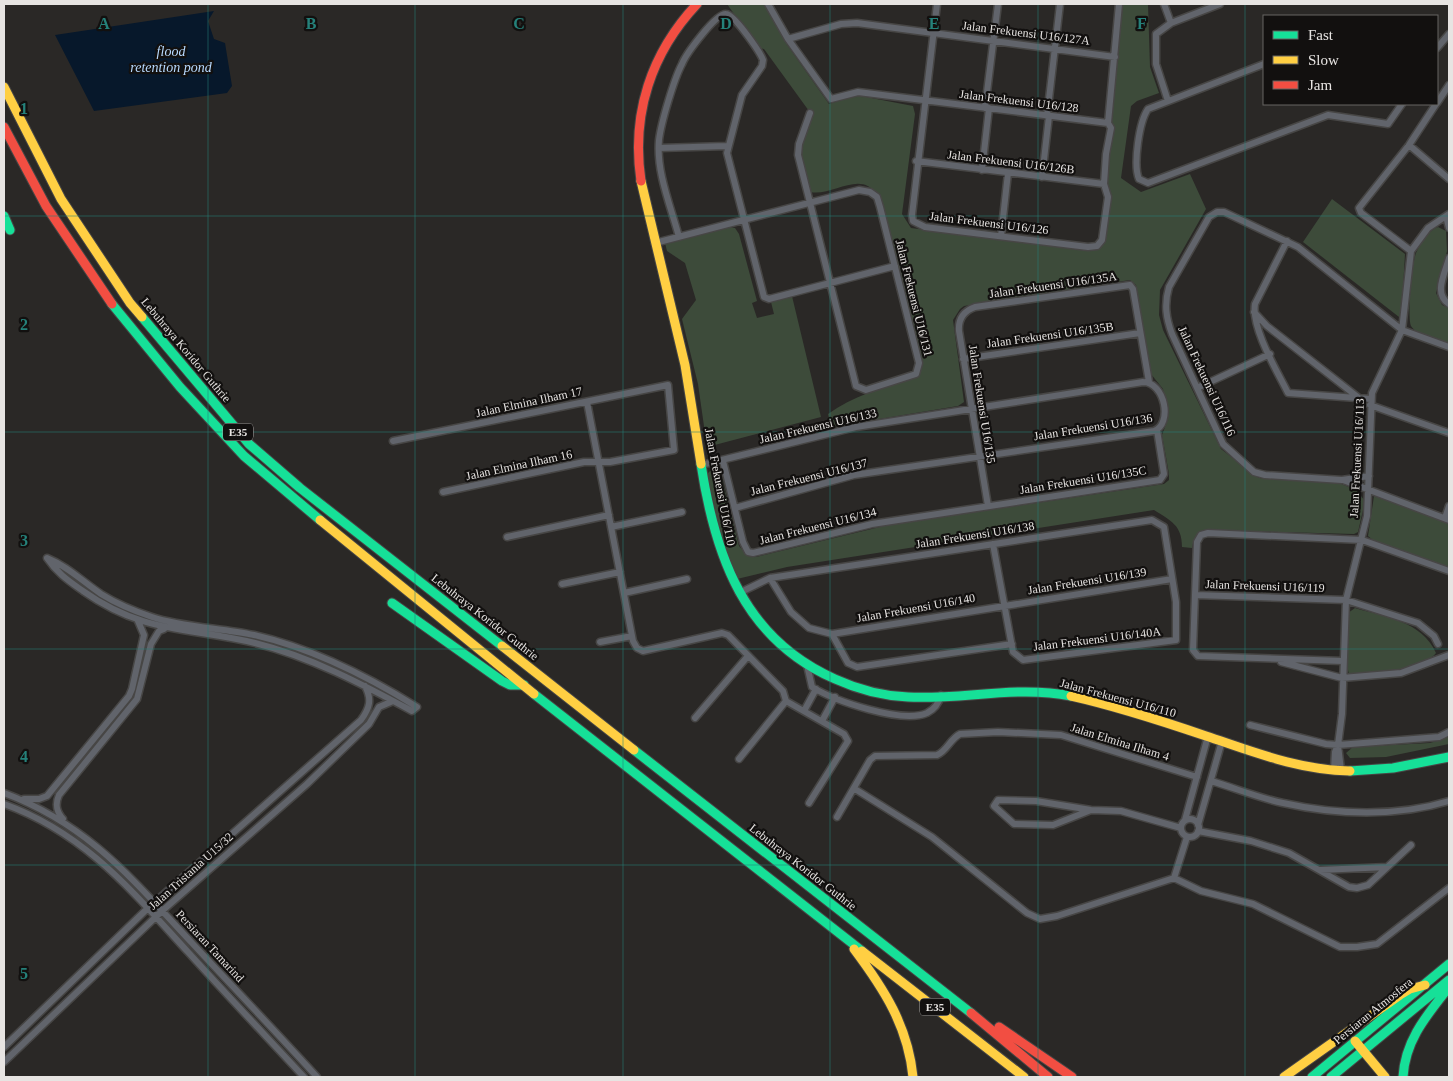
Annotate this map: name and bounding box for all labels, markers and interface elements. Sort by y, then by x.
text: A [98,15,110,32]
text: B [306,15,317,32]
text: C [513,15,525,32]
text: D [720,15,732,32]
text: E [929,15,939,32]
text: F [1137,15,1147,32]
legend [1263,15,1438,105]
street label: Jalan Frekuensi U16/127A [961,18,1091,48]
text: Fast [1308,27,1334,43]
water label: flood retention pond [130,44,213,75]
text: Slow [1308,52,1339,68]
text: Jam [1308,77,1332,93]
street label: Jalan Frekuensi U16/128 [959,87,1079,115]
text: 1 [20,100,28,117]
street label: Jalan Frekuensi U16/126B [947,147,1075,177]
street label: Jalan Frekuensi U16/126 [929,209,1049,237]
street label: Jalan Frekuensi U16/131 [893,238,935,358]
street label: Jalan Frekuensi U16/135A [988,269,1118,301]
street label: Lebuhraya Koridor Guthrie [138,295,234,405]
text: 2 [20,316,28,333]
street label: Jalan Frekuensi U16/135B [986,319,1114,351]
street label: Jalan Frekuensi U16/116 [1175,324,1239,438]
street label: Jalan Frekuensi U16/135 [966,344,998,464]
street label: Jalan Elmina Ilham 17 [475,384,583,420]
street label: Jalan Frekuensi U16/113 [1347,398,1367,518]
street label: Jalan Frekuensi U16/133 [758,406,878,446]
street label: Jalan Frekuensi U16/136 [1033,411,1153,443]
road number: E35 [223,424,253,441]
street label: Jalan Frekuensi U16/110 [702,427,738,547]
street label: Jalan Elmina Ilham 16 [465,447,573,483]
street label: Jalan Frekuensi U16/137 [749,456,869,498]
street label: Jalan Frekuensi U16/135C [1019,463,1147,497]
street label: Jalan Frekuensi U16/134 [758,505,878,547]
street label: Jalan Frekuensi U16/138 [915,519,1035,551]
text: 3 [20,532,28,549]
street label: Jalan Frekuensi U16/139 [1027,565,1147,597]
street label: Lebuhraya Koridor Guthrie [429,571,541,663]
street label: Jalan Frekuensi U16/119 [1205,577,1325,595]
street label: Jalan Frekuensi U16/140 [856,591,976,625]
street label: Jalan Frekuensi U16/140A [1032,624,1162,654]
street label: Jalan Frekuensi U16/110 [1058,676,1178,720]
street label: Jalan Elmina Ilham 4 [1069,720,1171,764]
text: 4 [20,748,28,765]
street label: Lebuhraya Koridor Guthrie [747,821,859,913]
street label: Jalan Tristania U15/32 [146,829,236,913]
street label: Persiaran Tamarind [173,907,247,985]
text: 5 [20,965,28,982]
street label: Persiaran Atmosfera [1331,974,1416,1047]
road number: E35 [920,999,950,1016]

